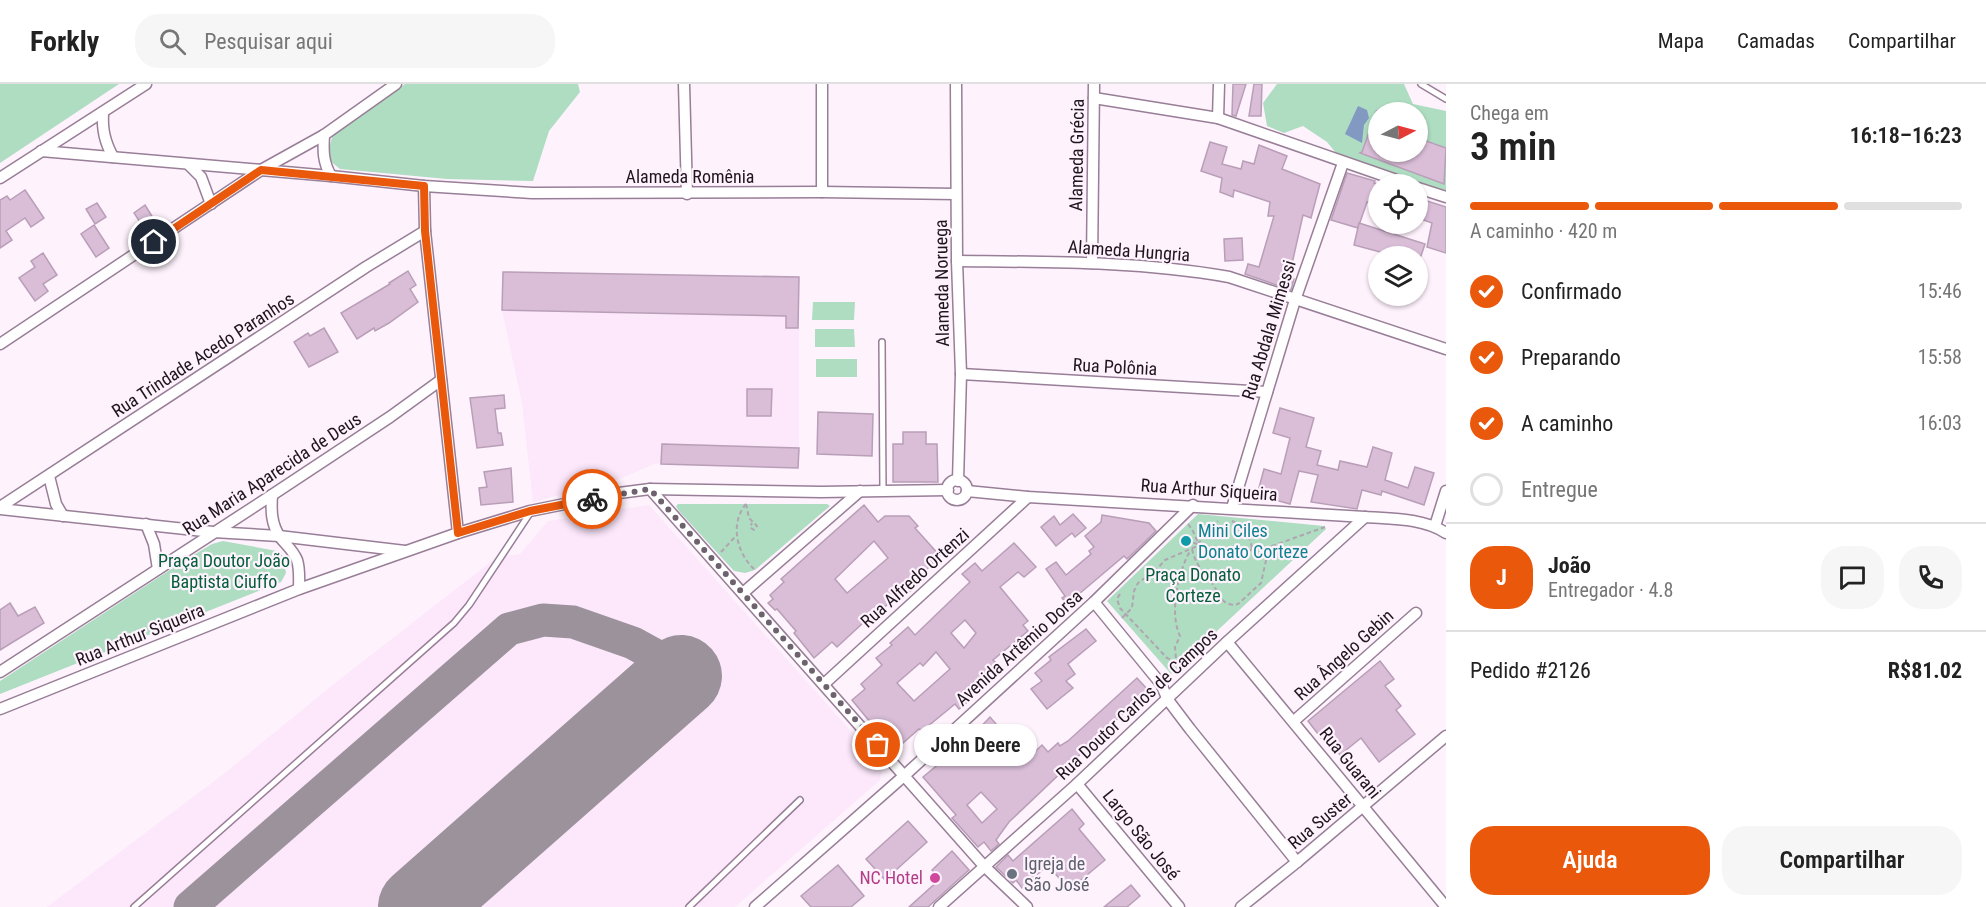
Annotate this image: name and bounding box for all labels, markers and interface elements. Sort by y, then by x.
search box [135,14,555,68]
text: Forkly [30,25,99,58]
icon: search [156,25,189,58]
text: Pesquisar aqui [204,29,333,54]
text: Mapa [1658,29,1704,53]
text: Camadas [1737,29,1815,53]
text: Compartilhar [1848,29,1956,53]
street label: Alameda Grécia [1065,99,1088,211]
text: Chega em [1470,101,1549,125]
north arrow [1368,102,1428,162]
map controls [1368,102,1428,306]
text: 16:18–16:23 [1850,123,1962,148]
text: 3 min [1470,124,1556,170]
street label: Alameda Romênia [626,166,754,187]
button: locate [1368,174,1428,234]
pin [128,216,179,267]
street label: Alameda Noruega [930,219,953,347]
text: A caminho · 420 m [1470,219,1617,243]
icon: home [137,225,170,258]
street label: Alameda Hungria [1067,236,1191,265]
button: layers [1368,246,1428,306]
street label: Rua Abdala Mimessi [1237,257,1300,402]
icon: check [1470,275,1503,308]
text: Confirmado [1521,279,1622,304]
text: 15:46 [1918,279,1962,303]
street label: Rua Trindade Acedo Paranhos [108,288,298,421]
icon: check [1470,341,1503,374]
text: Preparando [1521,345,1621,370]
text: 15:58 [1918,345,1962,369]
street label: Rua Polônia [1072,354,1158,379]
icon: check [1470,407,1503,440]
street label: Rua Maria Aparecida de Deus [179,408,365,539]
text: A caminho [1521,411,1613,436]
text: 16:03 [1918,411,1962,435]
courier [562,469,622,529]
street label: Rua Arthur Siqueira [1140,474,1278,505]
text: Entregue [1521,477,1598,502]
icon: bike [576,483,609,516]
place label: Mini Ciles Donato Corteze [1198,520,1308,562]
street label: Rua Alfredo Ortenzi [856,524,973,632]
marker: Mini Ciles Donato Corteze [1179,534,1193,548]
button: chat [1821,546,1884,609]
button: phone [1899,546,1962,609]
park label: Praça Doutor João Baptista Ciuffo [158,550,290,592]
text: João [1548,553,1591,578]
park label: Praça Donato Corteze [1145,564,1241,606]
text: J [1496,565,1507,590]
text: Entregador · 4.8 [1548,578,1673,602]
street label: Avenida Artêmio Dorsa [951,585,1086,710]
street label: Rua Arthur Siqueira [72,599,207,670]
street label: Rua Ângelo Gebin [1290,605,1397,704]
street label: Rua Doutor Carlos de Campos [1052,623,1222,784]
text: Pedido #2126 [1470,658,1591,683]
text: R$81.02 [1888,658,1962,683]
pin [852,719,903,770]
street label: Rua Guarani [1315,723,1385,803]
callout: John Deere [914,724,1037,766]
icon: bag [861,728,894,761]
text: John Deere [930,733,1021,757]
street label: Largo São José [1099,785,1184,884]
street label: Rua Suster [1284,788,1356,853]
button: Ajuda [1470,826,1710,895]
button: Compartilhar [1722,826,1962,895]
place label: Igreja de São José [1024,853,1090,895]
place label: NC Hotel [859,867,923,888]
marker: Igreja de São José [1005,867,1019,881]
marker: NC Hotel [928,871,942,885]

